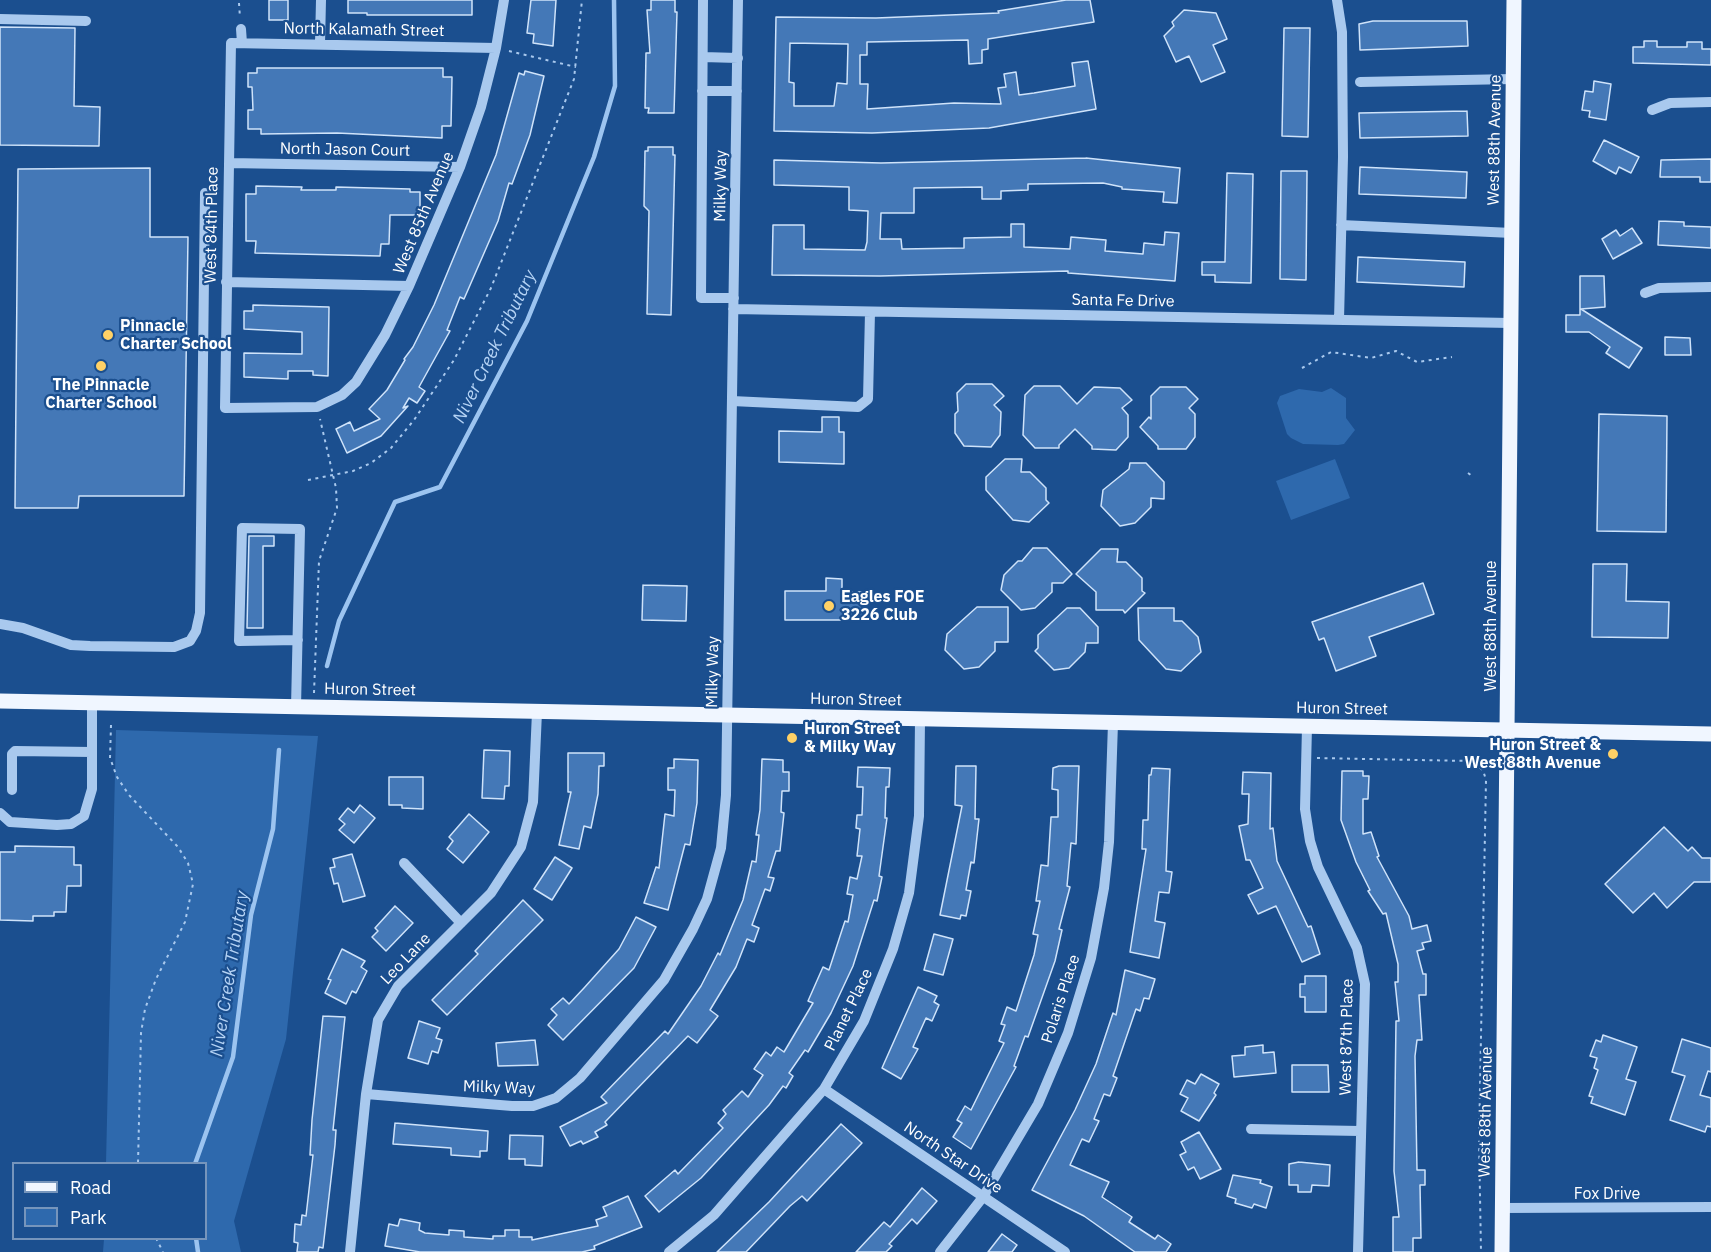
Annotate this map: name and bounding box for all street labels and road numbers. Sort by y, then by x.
street label: North Kalamath Street [283,19,445,41]
street label: West 88th Avenue [1484,74,1506,206]
street label: North Jason Court [280,139,410,161]
street label: West 85th Avenue [390,149,458,277]
street label: Milky Way [711,150,731,222]
street label: West 84th Place [201,166,223,284]
street label: Santa Fe Drive [1071,291,1175,311]
street label: West 88th Avenue [1481,561,1501,691]
street label: Milky Way [703,636,723,708]
street label: Huron Street [324,680,416,700]
street label: Huron Street [810,690,902,710]
street label: Huron Street [1296,699,1388,719]
street label: Leo Lane [377,929,435,989]
street label: Polaris Place [1038,952,1084,1046]
street label: Planet Place [821,966,877,1054]
street label: West 87th Place [1336,978,1358,1096]
street label: West 88th Avenue [1475,1046,1497,1178]
street label: Milky Way [463,1077,535,1099]
street label: North Star Drive [900,1118,1006,1198]
street label: Fox Drive [1574,1184,1640,1204]

